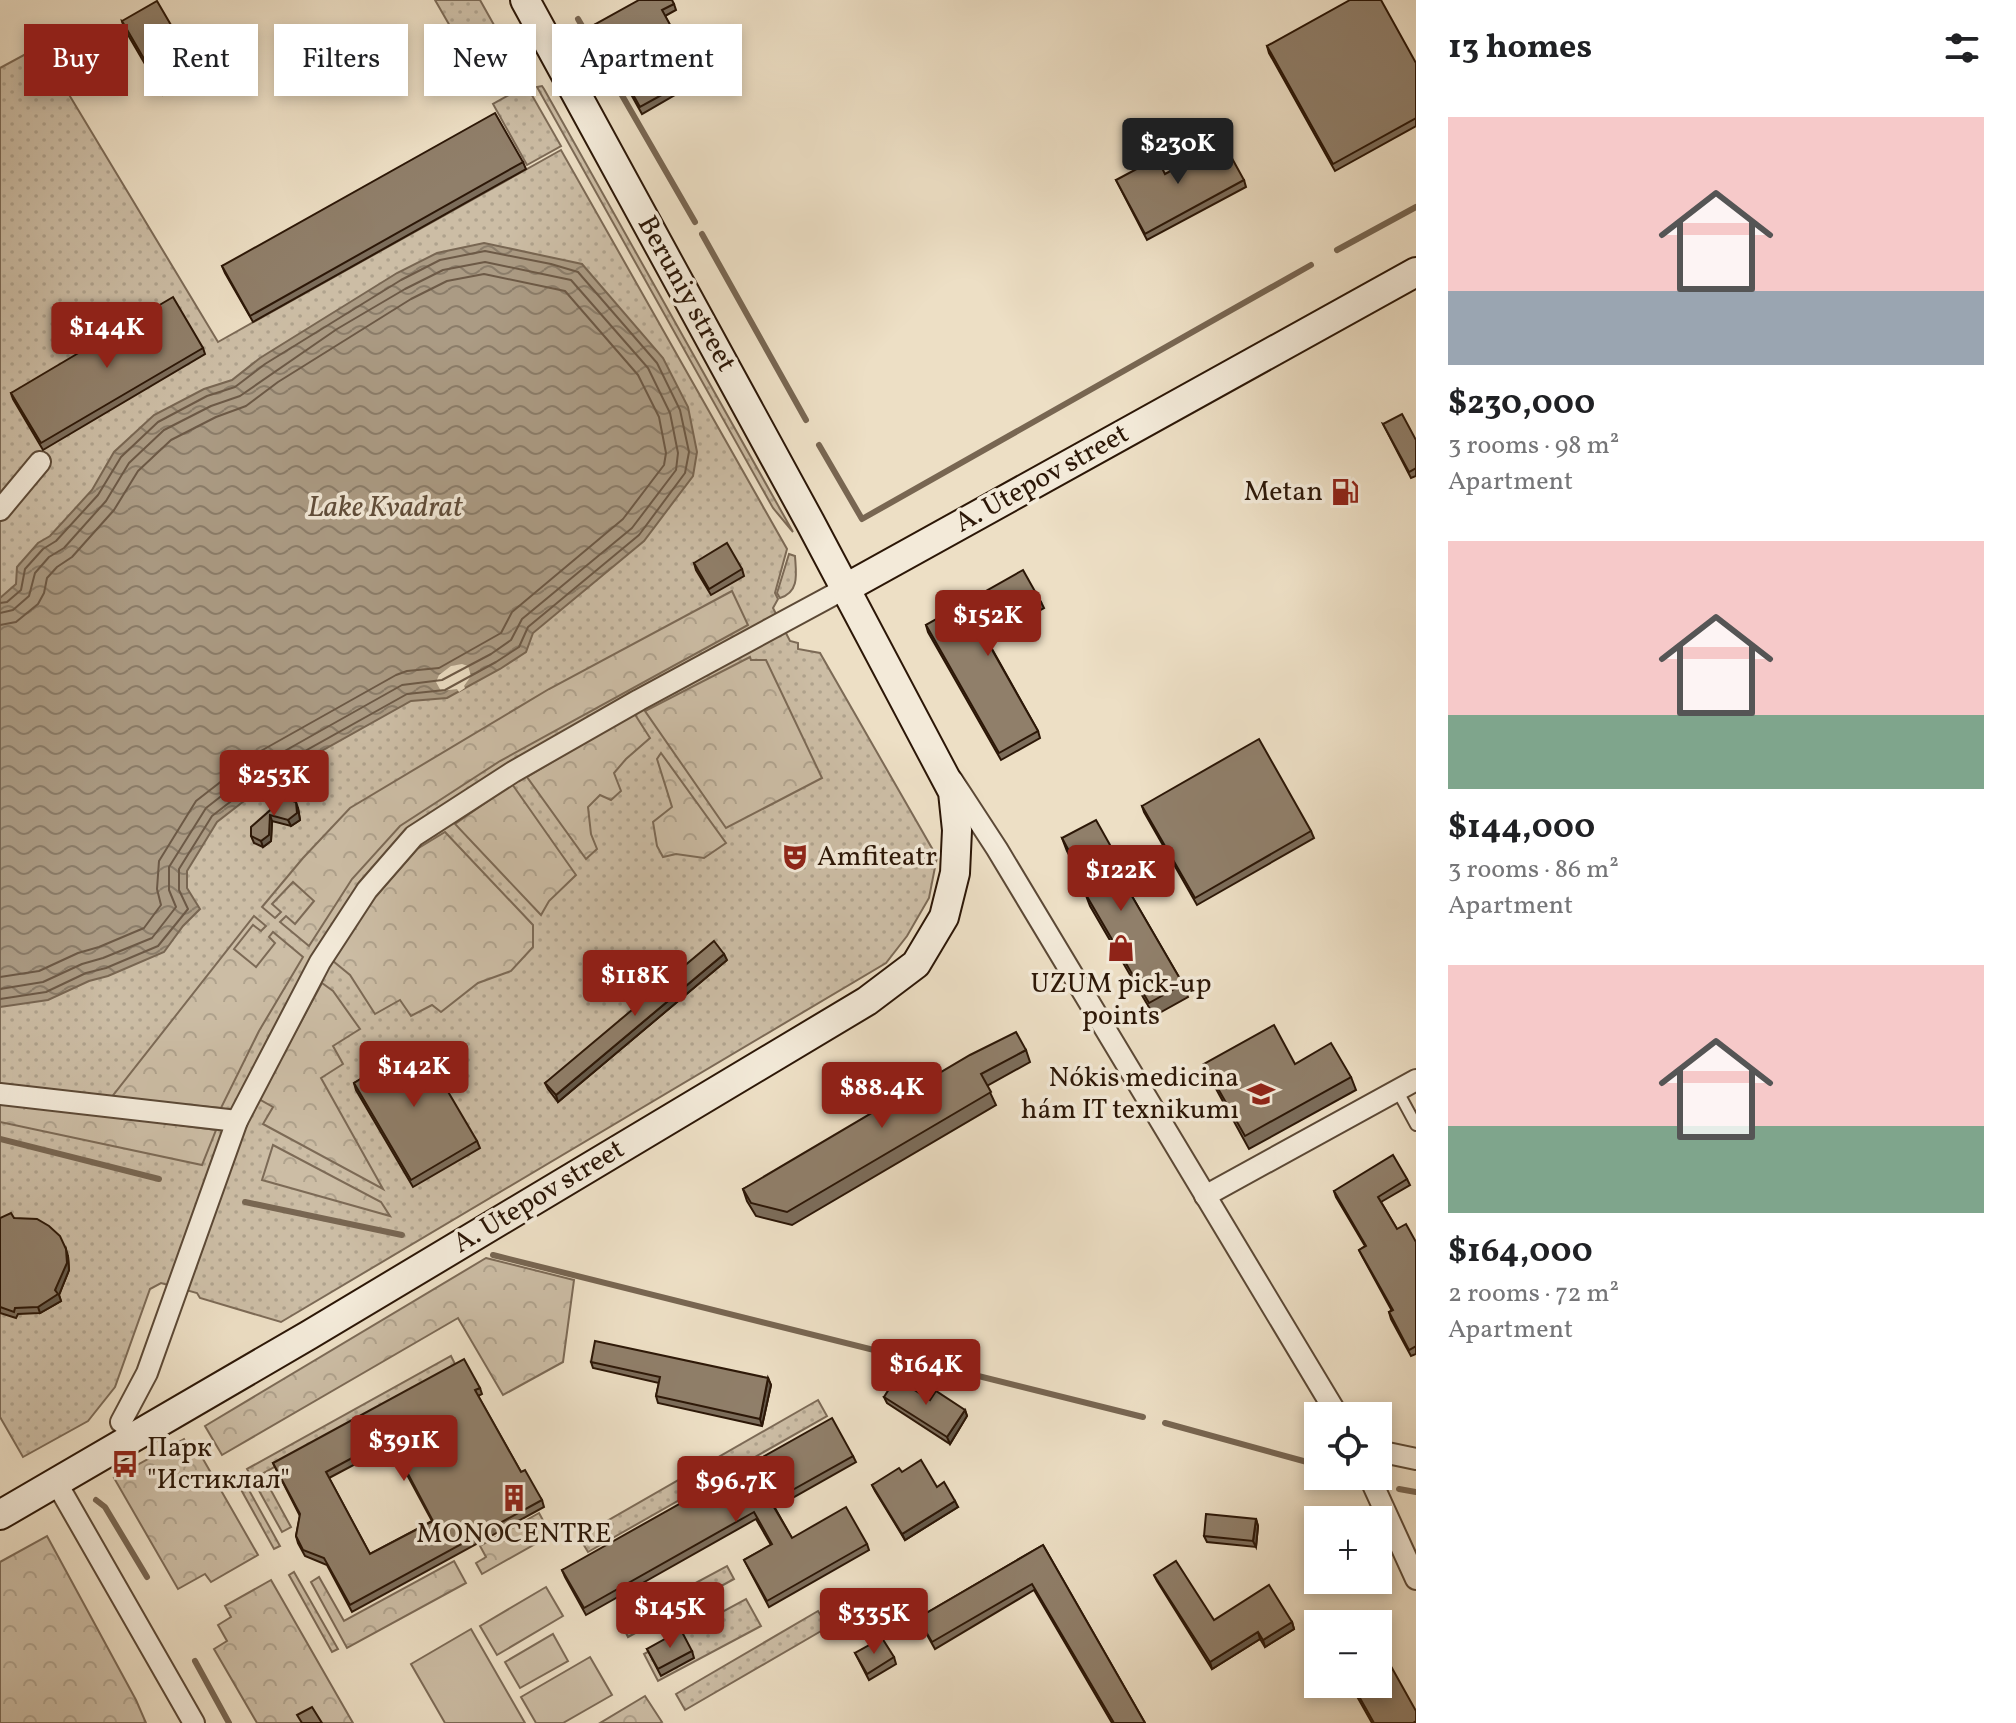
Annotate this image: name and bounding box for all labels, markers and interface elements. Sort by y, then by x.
chip: Buy [24,24,128,96]
chip: Rent [144,24,258,96]
chip: Filters [274,24,408,96]
chip: New [424,24,536,96]
chip: Apartment [552,24,742,96]
text: 13 homes [1448,25,1592,72]
icon: filters [1940,26,1984,70]
pin: $230K [1122,118,1234,186]
text: $230K [1140,126,1216,162]
icon: home [1644,169,1788,313]
street label: Beruniy street [627,209,745,379]
pin: $144K [51,302,163,370]
text: $144K [69,310,145,346]
text: $230,000 [1448,381,1595,428]
street label: A. Utepov street [948,415,1136,543]
text: 3 rooms · 98 m² [1448,428,1619,464]
text: Apartment [1448,464,1573,500]
place label: Metan [1244,473,1323,512]
fuel station icon: Metan [1330,477,1360,507]
water label: Lake Kvadrat [307,487,464,529]
pin: $152K [932,590,1044,658]
icon: home [1644,593,1788,737]
text: $152K [953,598,1023,634]
pin: $253K [218,750,330,818]
text: $253K [238,758,310,794]
text: $144,000 [1448,805,1595,852]
place label: Amfiteatr [817,838,937,877]
theatre icon: Amfiteatr [780,842,810,872]
pin: $122K [1065,845,1177,913]
text: 3 rooms · 86 m² [1448,852,1619,888]
text: $122K [1086,853,1156,889]
text: Apartment [1448,888,1573,924]
shop icon: UZUM pick-up points [1106,933,1136,963]
pin: $118K [579,950,691,1018]
text: $118K [601,958,669,994]
place label: UZUM pick-up points [1030,965,1212,1036]
icon: home [1644,1017,1788,1161]
pin: $142K [358,1041,470,1109]
text: $142K [377,1049,451,1085]
place label: Nókis medicina hám IT texnikumı [1021,1059,1239,1130]
pin: $88.4K [817,1062,947,1130]
text: $88.4K [840,1070,924,1106]
school or university icon: Nókis medicina hám IT texnikumı [1246,1079,1276,1109]
street label: A. Utepov street [446,1130,632,1264]
text: $164,000 [1448,1229,1593,1276]
text: 2 rooms · 72 m² [1448,1276,1619,1312]
text: Apartment [1448,1312,1573,1348]
pin: $164K [870,1339,982,1407]
text: $164K [889,1347,963,1383]
map controls [1304,1402,1392,1698]
button: locate [1304,1402,1392,1490]
pin: $391K [348,1415,460,1483]
text: $391K [369,1423,440,1459]
place label: Парк "Истиклал" [147,1429,290,1500]
bus stop icon: Парк "Истиклал" [110,1449,140,1479]
pin: $96.7K [671,1456,801,1524]
text: $96.7K [695,1464,777,1500]
building icon: MONOCENTRE [499,1483,529,1513]
button: + [1304,1506,1392,1594]
place label: MONOCENTRE [416,1515,612,1554]
pin: $145K [614,1582,726,1650]
pin: $335K [818,1588,930,1656]
text: $145K [634,1590,706,1626]
text: $335K [838,1596,910,1632]
button: − [1304,1610,1392,1698]

